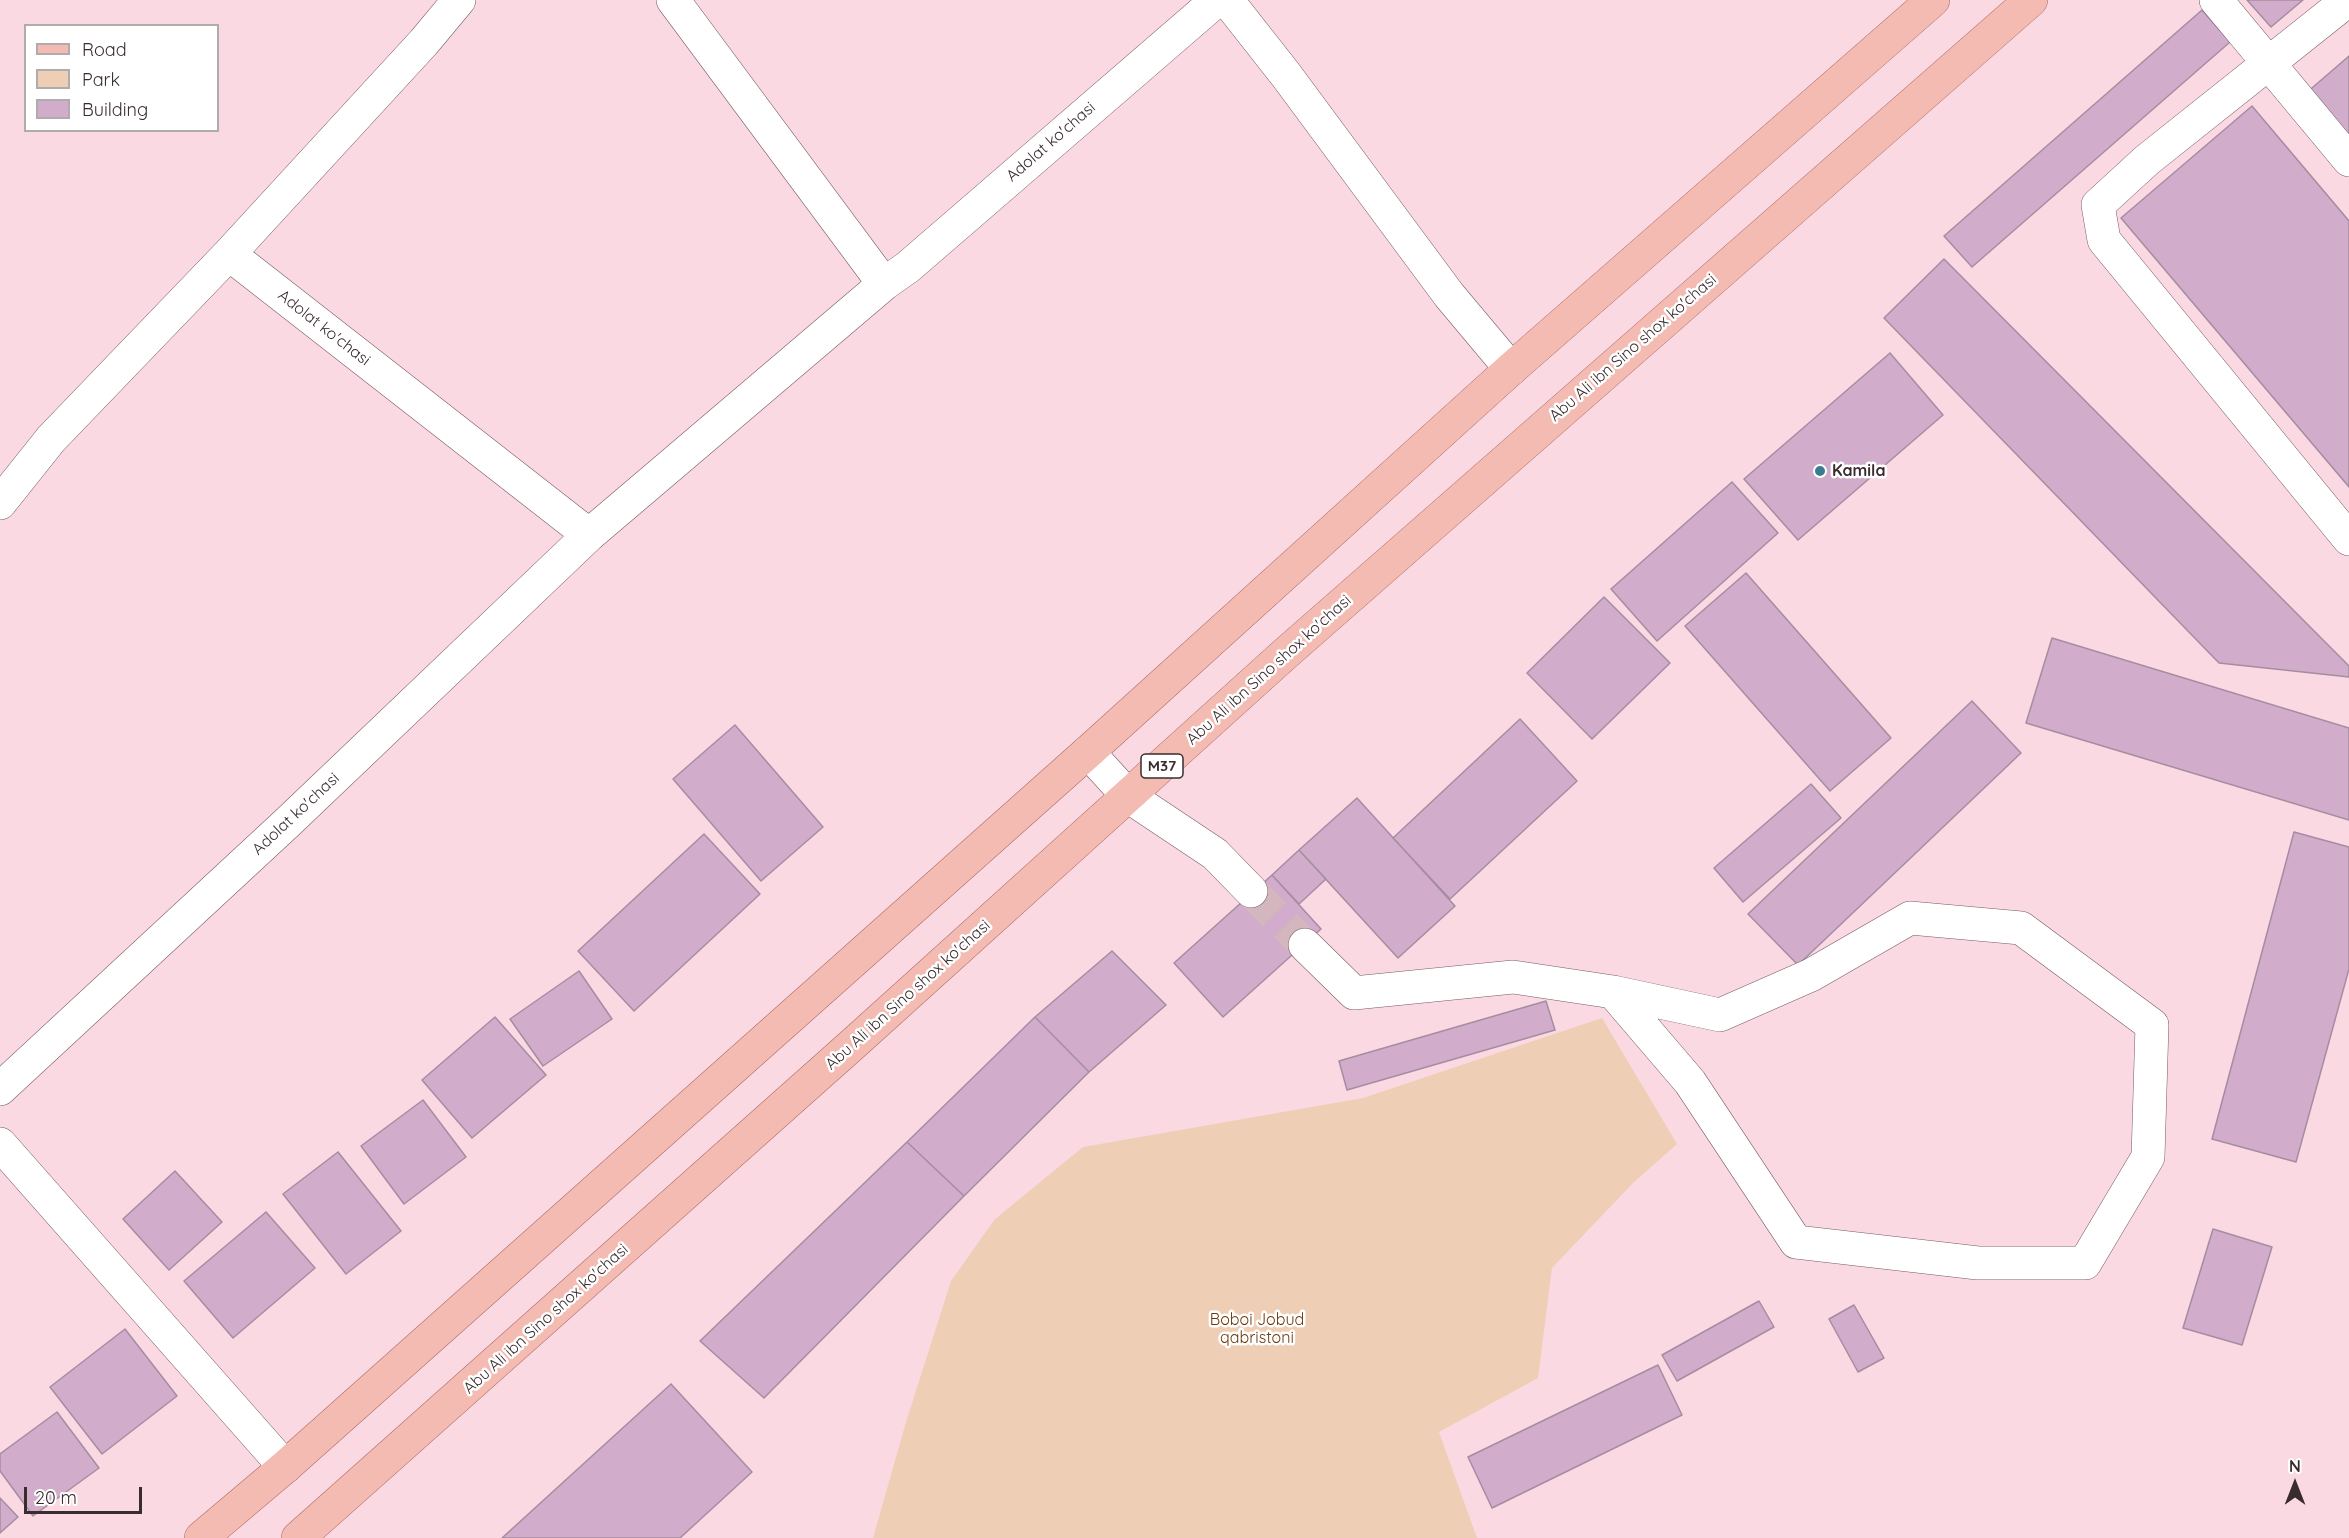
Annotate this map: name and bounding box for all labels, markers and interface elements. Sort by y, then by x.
legend [24,24,219,132]
text: Road [82,38,127,61]
text: Park [82,68,120,91]
text: Building [82,98,148,121]
street label: Adolat ko'chasi [1002,98,1100,186]
street label: Abu Ali ibn Sino shox ko'chasi [1546,270,1720,426]
street label: Adolat ko'chasi [274,286,374,370]
place label: Kamila [1832,461,1885,481]
marker: Kamila [1813,464,1827,478]
street label: Abu Ali ibn Sino shox ko'chasi [1183,591,1355,749]
road number: M37 [1141,754,1183,778]
street label: Adolat ko'chasi [249,769,343,859]
street label: Abu Ali ibn Sino shox ko'chasi [822,916,994,1074]
street label: Abu Ali ibn Sino shox ko'chasi [460,1240,632,1398]
park label: Boboi Jobud qabristoni [1210,1310,1304,1348]
north arrow [2265,1454,2325,1514]
text: N [2289,1456,2301,1476]
scale bar [27,1475,146,1513]
text: 20 m [35,1486,77,1509]

